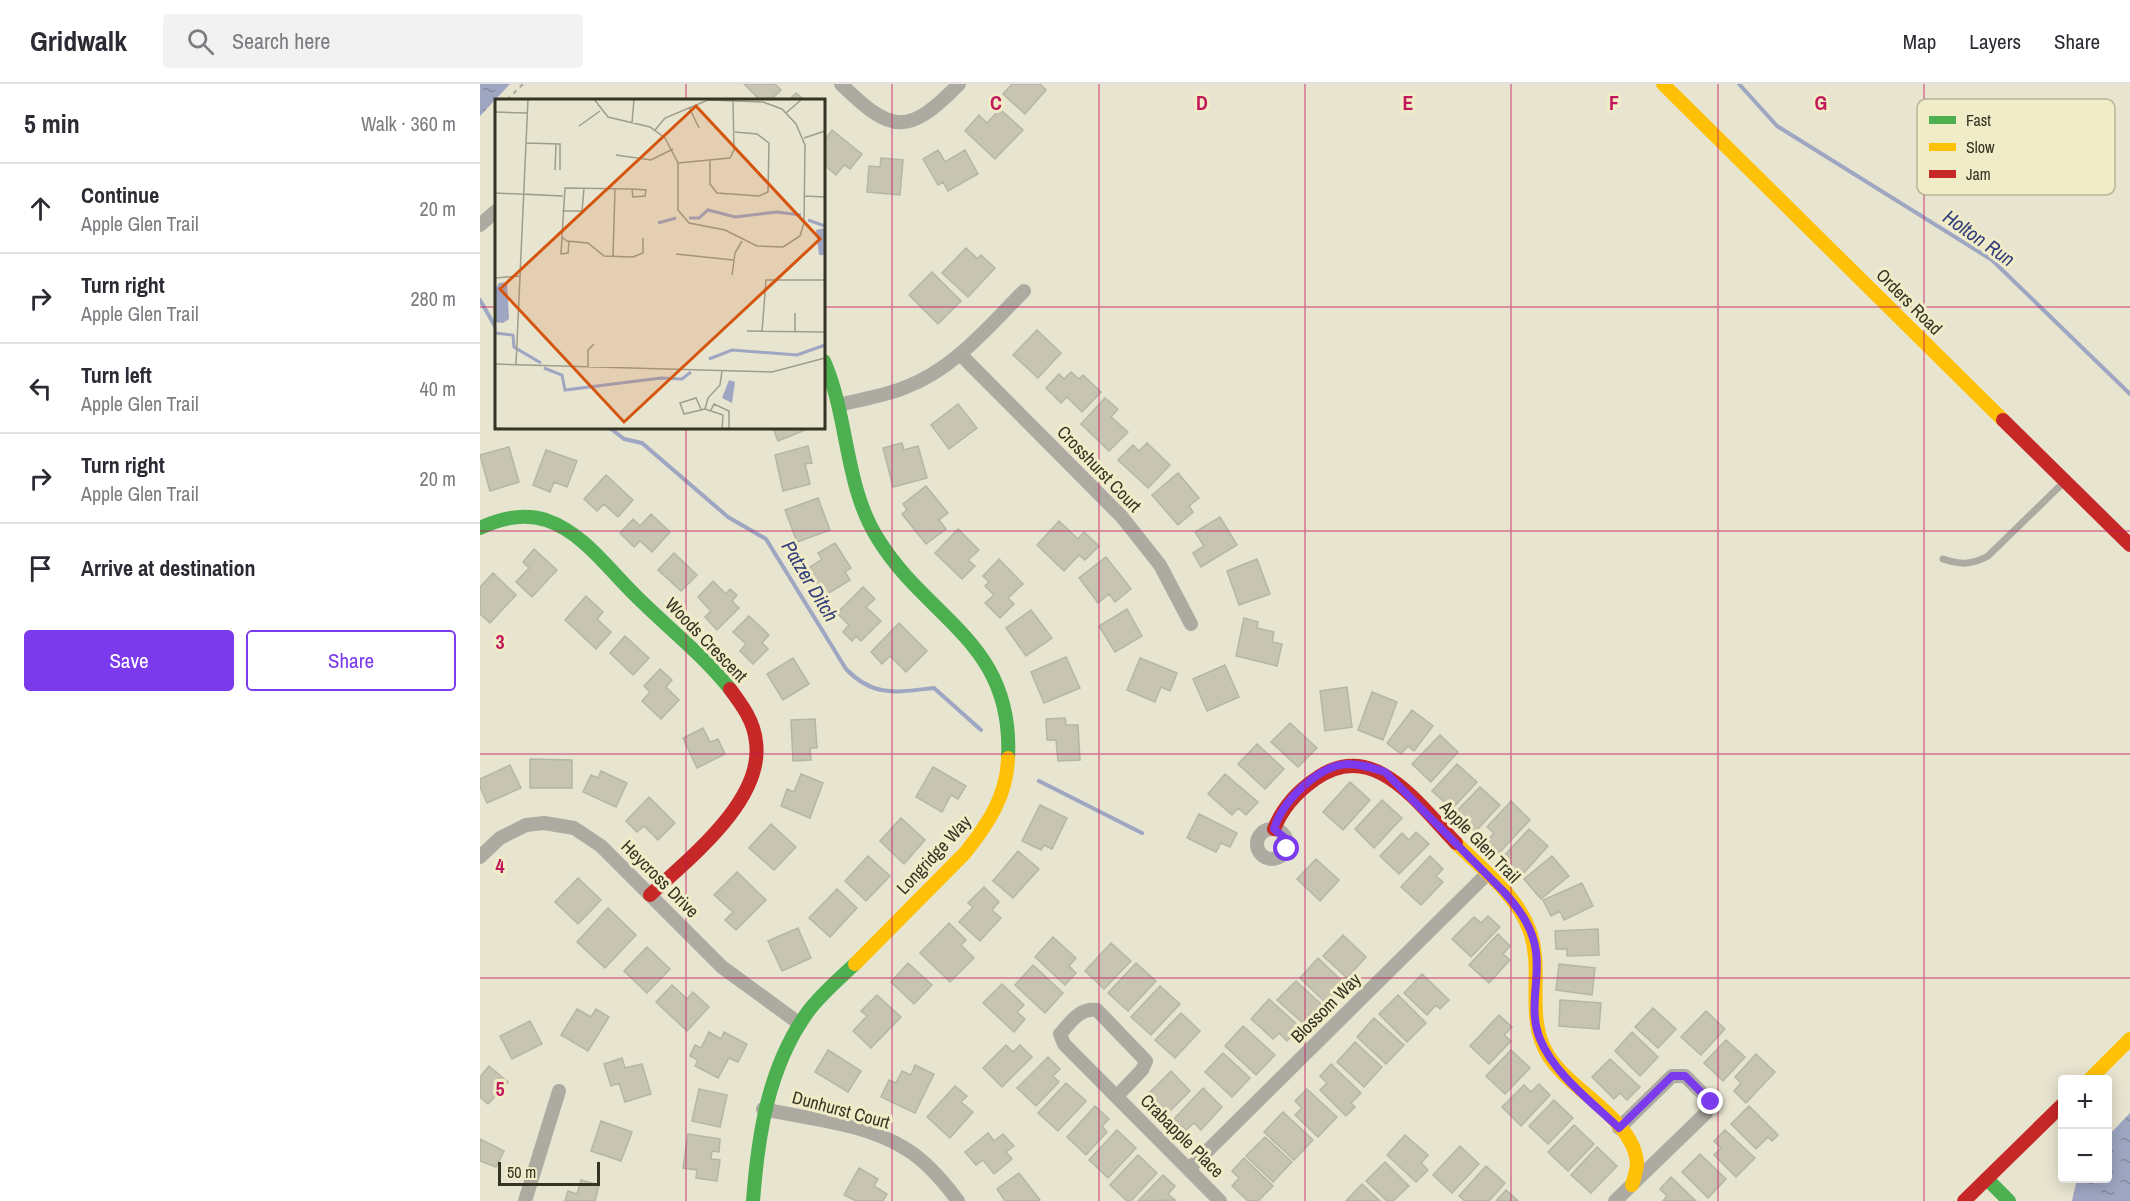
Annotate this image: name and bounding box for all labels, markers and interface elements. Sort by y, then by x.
search box [163,14,583,68]
text: Gridwalk [30,22,127,60]
icon: search [184,25,217,58]
text: Search here [232,26,330,56]
text: Map [1903,27,1936,56]
text: Layers [1969,27,2021,56]
text: Share [2054,27,2100,56]
text: C [990,89,1002,116]
text: D [1196,89,1208,116]
text: E [1403,89,1414,116]
text: F [1609,89,1619,116]
text: G [1815,89,1827,116]
inset map [495,99,825,429]
legend [1917,99,2115,195]
text: 5 min [24,106,80,141]
text: Fast [1966,109,1991,131]
text: Walk · 360 m [361,110,456,137]
text: Slow [1966,136,1995,158]
text: Jam [1966,163,1991,185]
text: Continue [81,180,159,210]
icon: ahead [24,192,57,225]
text: 20 m [420,195,456,222]
water label: Holton Run [1938,203,2021,272]
text: Apple Glen Trail [81,210,199,237]
street label: Orders Road [1871,263,1948,340]
text: Turn right [81,270,165,300]
icon: right [24,282,57,315]
text: 280 m [410,285,456,312]
text: Apple Glen Trail [81,300,199,327]
text: Turn left [81,360,152,390]
icon: left [24,372,57,405]
text: 40 m [420,375,456,402]
text: Apple Glen Trail [81,390,199,417]
street label: Crosshurst Court [1052,420,1147,517]
text: Turn right [81,450,165,480]
icon: right [24,462,57,495]
text: 20 m [420,465,456,492]
text: Apple Glen Trail [81,480,199,507]
water label: Patzer Ditch [776,535,845,626]
icon: arrive [24,552,57,585]
text: Arrive at destination [81,553,255,583]
street label: Woods Crescent [660,592,753,687]
text: 3 [495,628,505,655]
button: Save [24,630,234,691]
button: Share [246,630,456,691]
street label: Apple Glen Trail [1434,794,1526,888]
street label: Longridge Way [891,809,977,900]
street label: Heycross Drive [616,834,705,923]
route start [1273,835,1299,861]
text: 4 [495,852,505,879]
street label: Blossom Way [1285,967,1367,1048]
text: 5 [495,1075,505,1102]
map controls [2058,1075,2112,1183]
button: + [2058,1075,2112,1129]
street label: Dunhurst Court [790,1084,893,1135]
street label: Crabapple Place [1135,1088,1230,1183]
route end [1697,1088,1723,1114]
button: − [2058,1129,2112,1183]
scale bar [498,1159,600,1186]
text: 50 m [507,1161,536,1183]

